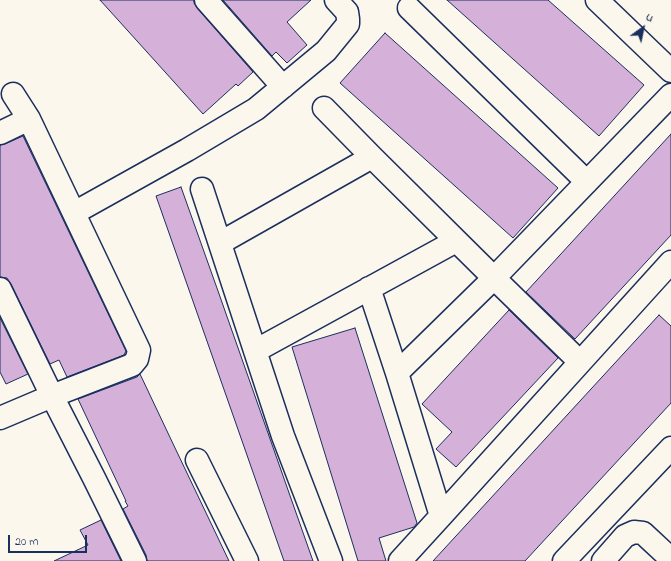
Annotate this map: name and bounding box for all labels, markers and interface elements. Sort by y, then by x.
north arrow [623,8,663,48]
text: U [642,9,657,27]
scale bar [10,527,89,553]
text: 20 m [15,533,38,551]

